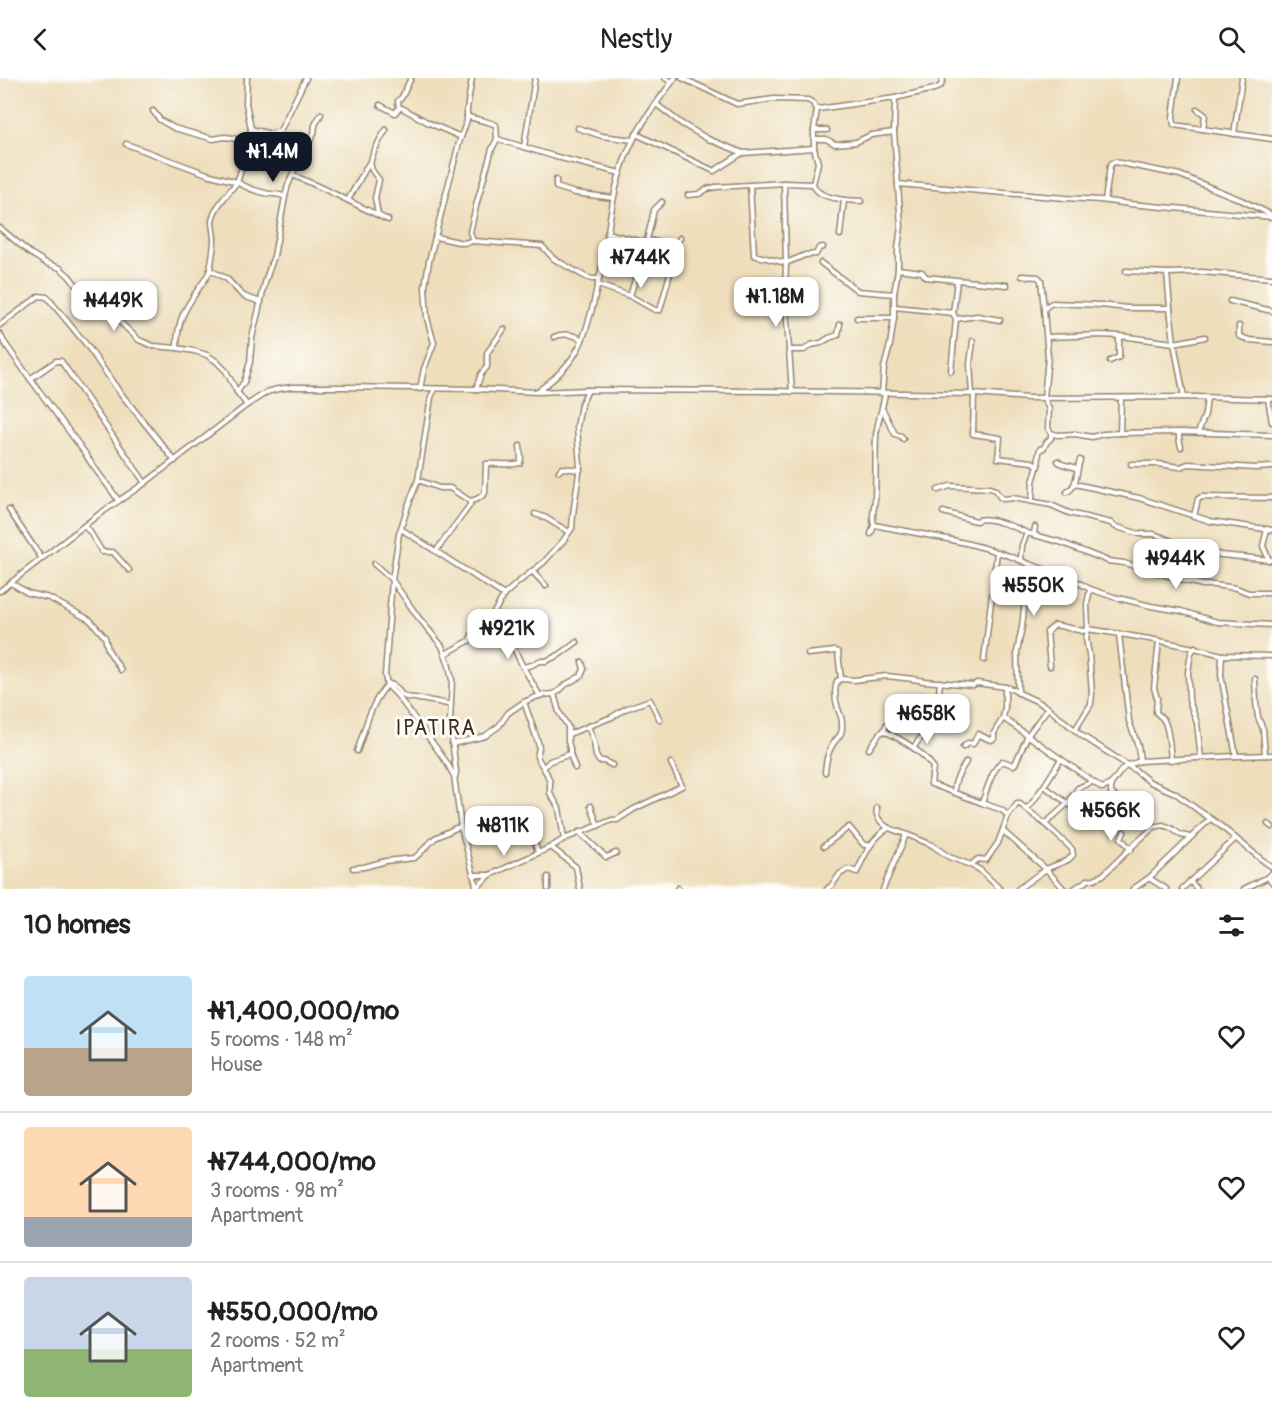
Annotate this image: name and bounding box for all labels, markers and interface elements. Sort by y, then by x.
icon: back [24,23,57,56]
text: Nestly [600,23,672,56]
icon: search [1215,23,1248,56]
pin: ₦1.4M [231,132,315,183]
text: ₦1.4M [248,139,298,164]
pin: ₦744K [599,238,683,289]
text: ₦744K [612,245,670,270]
pin: ₦1.18M [727,277,825,328]
pin: ₦449K [72,281,156,332]
text: ₦1.18M [748,284,804,309]
text: ₦449K [85,288,143,313]
pin: ₦944K [1134,539,1218,590]
text: ₦944K [1147,546,1205,571]
pin: ₦550K [992,566,1076,617]
text: ₦550K [1004,573,1064,598]
pin: ₦921K [466,609,550,660]
text: ₦921K [481,616,535,641]
pin: ₦658K [885,694,969,745]
text: ₦658K [899,701,955,726]
district label: IPATIRA [395,715,477,742]
pin: ₦566K [1069,791,1153,842]
text: ₦566K [1082,798,1140,823]
pin: ₦811K [462,806,546,857]
text: ₦811K [479,813,529,838]
text: 10 homes [24,909,130,941]
icon: filters [1215,909,1248,942]
text: ₦1,400,000/mo [210,995,399,1027]
icon: home [72,1000,144,1072]
icon: heart [1215,1020,1248,1053]
text: 5 rooms · 148 m² [210,1027,353,1052]
text: House [210,1052,262,1077]
text: ₦744,000/mo [210,1146,376,1178]
icon: home [72,1151,144,1223]
icon: heart [1215,1171,1248,1204]
text: 3 rooms · 98 m² [210,1178,344,1203]
text: Apartment [210,1203,303,1228]
text: ₦550,000/mo [210,1296,378,1328]
icon: home [72,1301,144,1373]
icon: heart [1215,1321,1248,1354]
text: 2 rooms · 52 m² [210,1328,346,1353]
text: Apartment [210,1353,303,1378]

